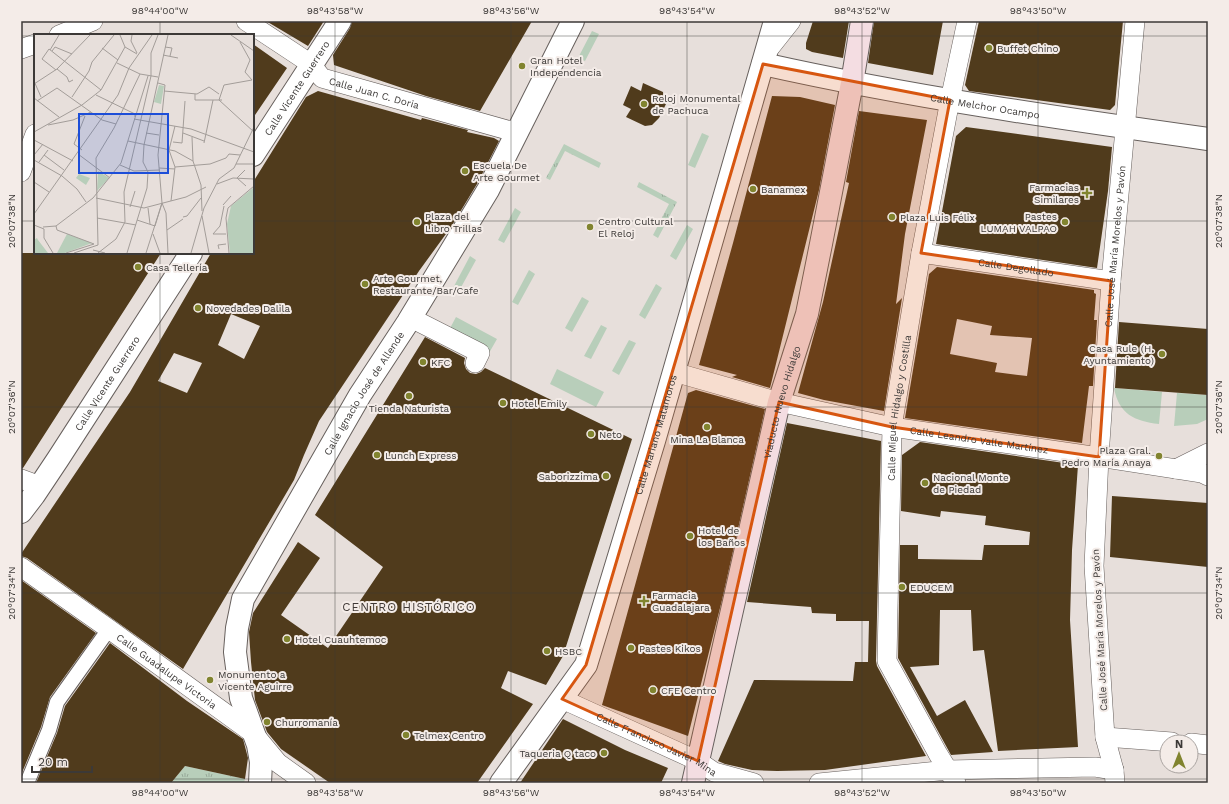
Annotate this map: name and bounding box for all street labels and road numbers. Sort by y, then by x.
street label: Calle Vicente Guerrero [262,39,332,138]
street label: Calle Juan C. Doria [328,75,421,111]
street label: Calle Melchor Ocampo [929,92,1041,121]
street label: Calle José María Morelos y Pavón [1103,165,1128,328]
street label: Calle Degollado [977,256,1054,278]
street label: Calle Ignacio José de Allende [322,329,406,457]
street label: Calle Vicente Guerrero [73,334,142,433]
street label: Calle Miguel Hidalgo y Costilla [886,334,913,481]
street label: Viaducto Nuevo Hidalgo [761,345,803,460]
street label: Calle Mariano Matamoros [633,373,679,496]
street label: Calle Leandro Valle Martínez [909,425,1049,456]
street label: Calle José María Morelos y Pavón [1090,549,1109,711]
street label: Calle Guadalupe Victoria [114,631,219,711]
street label: Calle Francisco Javier Mina [595,710,719,779]

